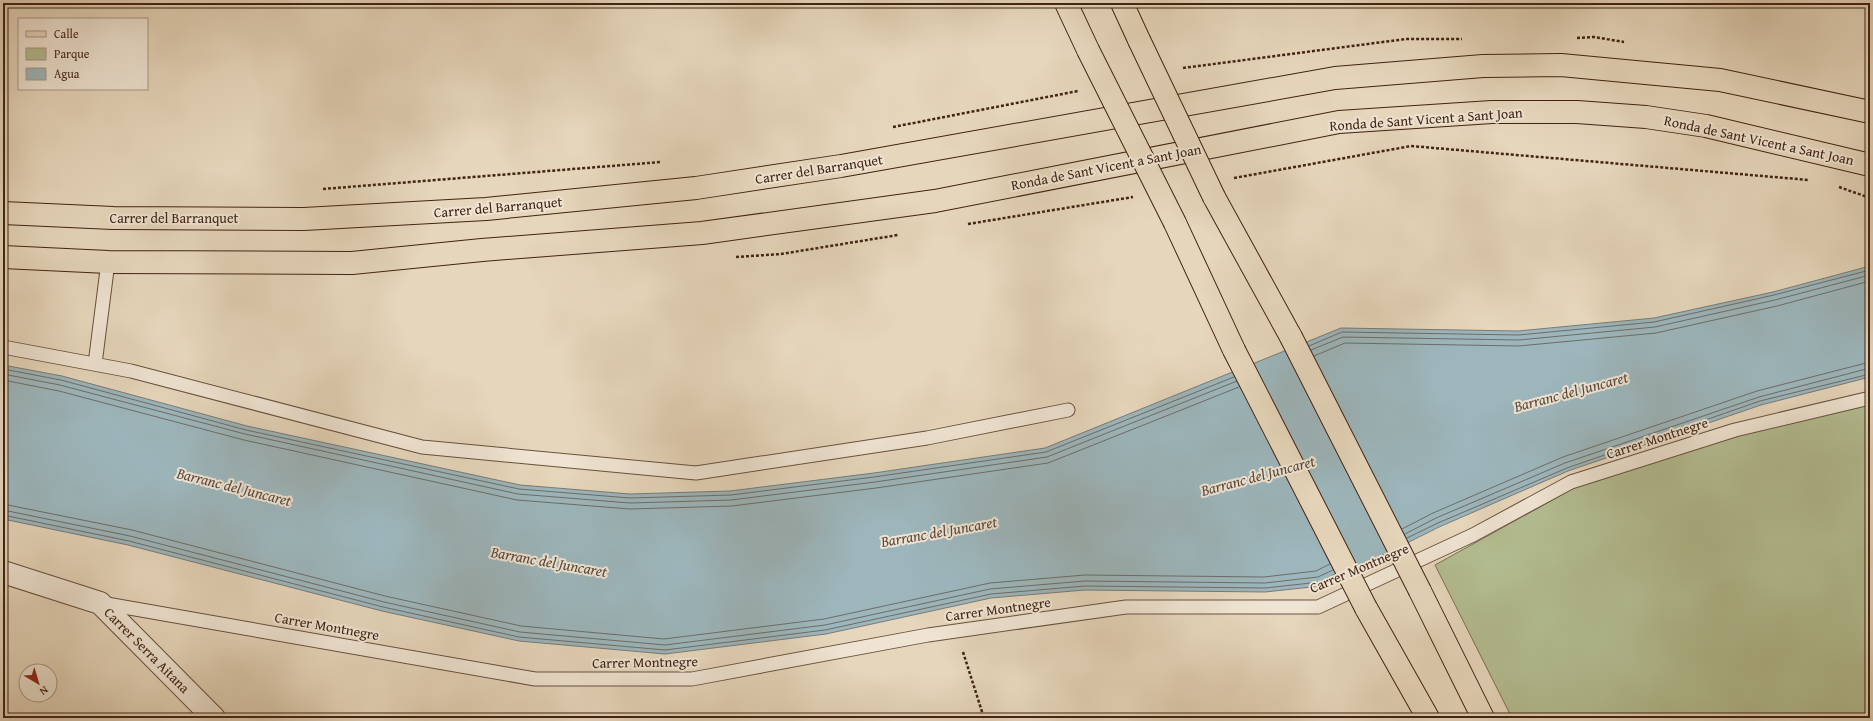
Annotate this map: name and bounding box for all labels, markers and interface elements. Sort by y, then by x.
legend [18,18,148,90]
text: Calle [54,25,79,42]
text: Parque [54,45,90,62]
text: Agua [54,65,80,82]
street label: Ronda de Sant Vicent a Sant Joan [1329,102,1523,136]
street label: Ronda de Sant Vicent a Sant Joan [1662,110,1856,170]
street label: Ronda de Sant Vicent a Sant Joan [1009,139,1203,195]
street label: Carrer del Barranquet [754,149,884,189]
street label: Carrer del Barranquet [433,191,563,223]
street label: Carrer del Barranquet [110,208,239,228]
water label: Barranc del Juncaret [1511,366,1630,417]
street label: Carrer Montnegre [1604,412,1711,464]
water label: Barranc del Juncaret [1198,450,1317,501]
water label: Barranc del Juncaret [174,462,294,511]
water label: Barranc del Juncaret [878,511,999,552]
street label: Carrer Montnegre [1306,538,1412,598]
water label: Barranc del Juncaret [489,541,609,582]
street label: Carrer Montnegre [944,592,1052,626]
street label: Carrer Serra Aitana [100,603,195,698]
street label: Carrer Montnegre [273,607,381,645]
street label: Carrer Montnegre [592,651,699,673]
north arrow [18,663,58,703]
text: N [36,682,52,700]

